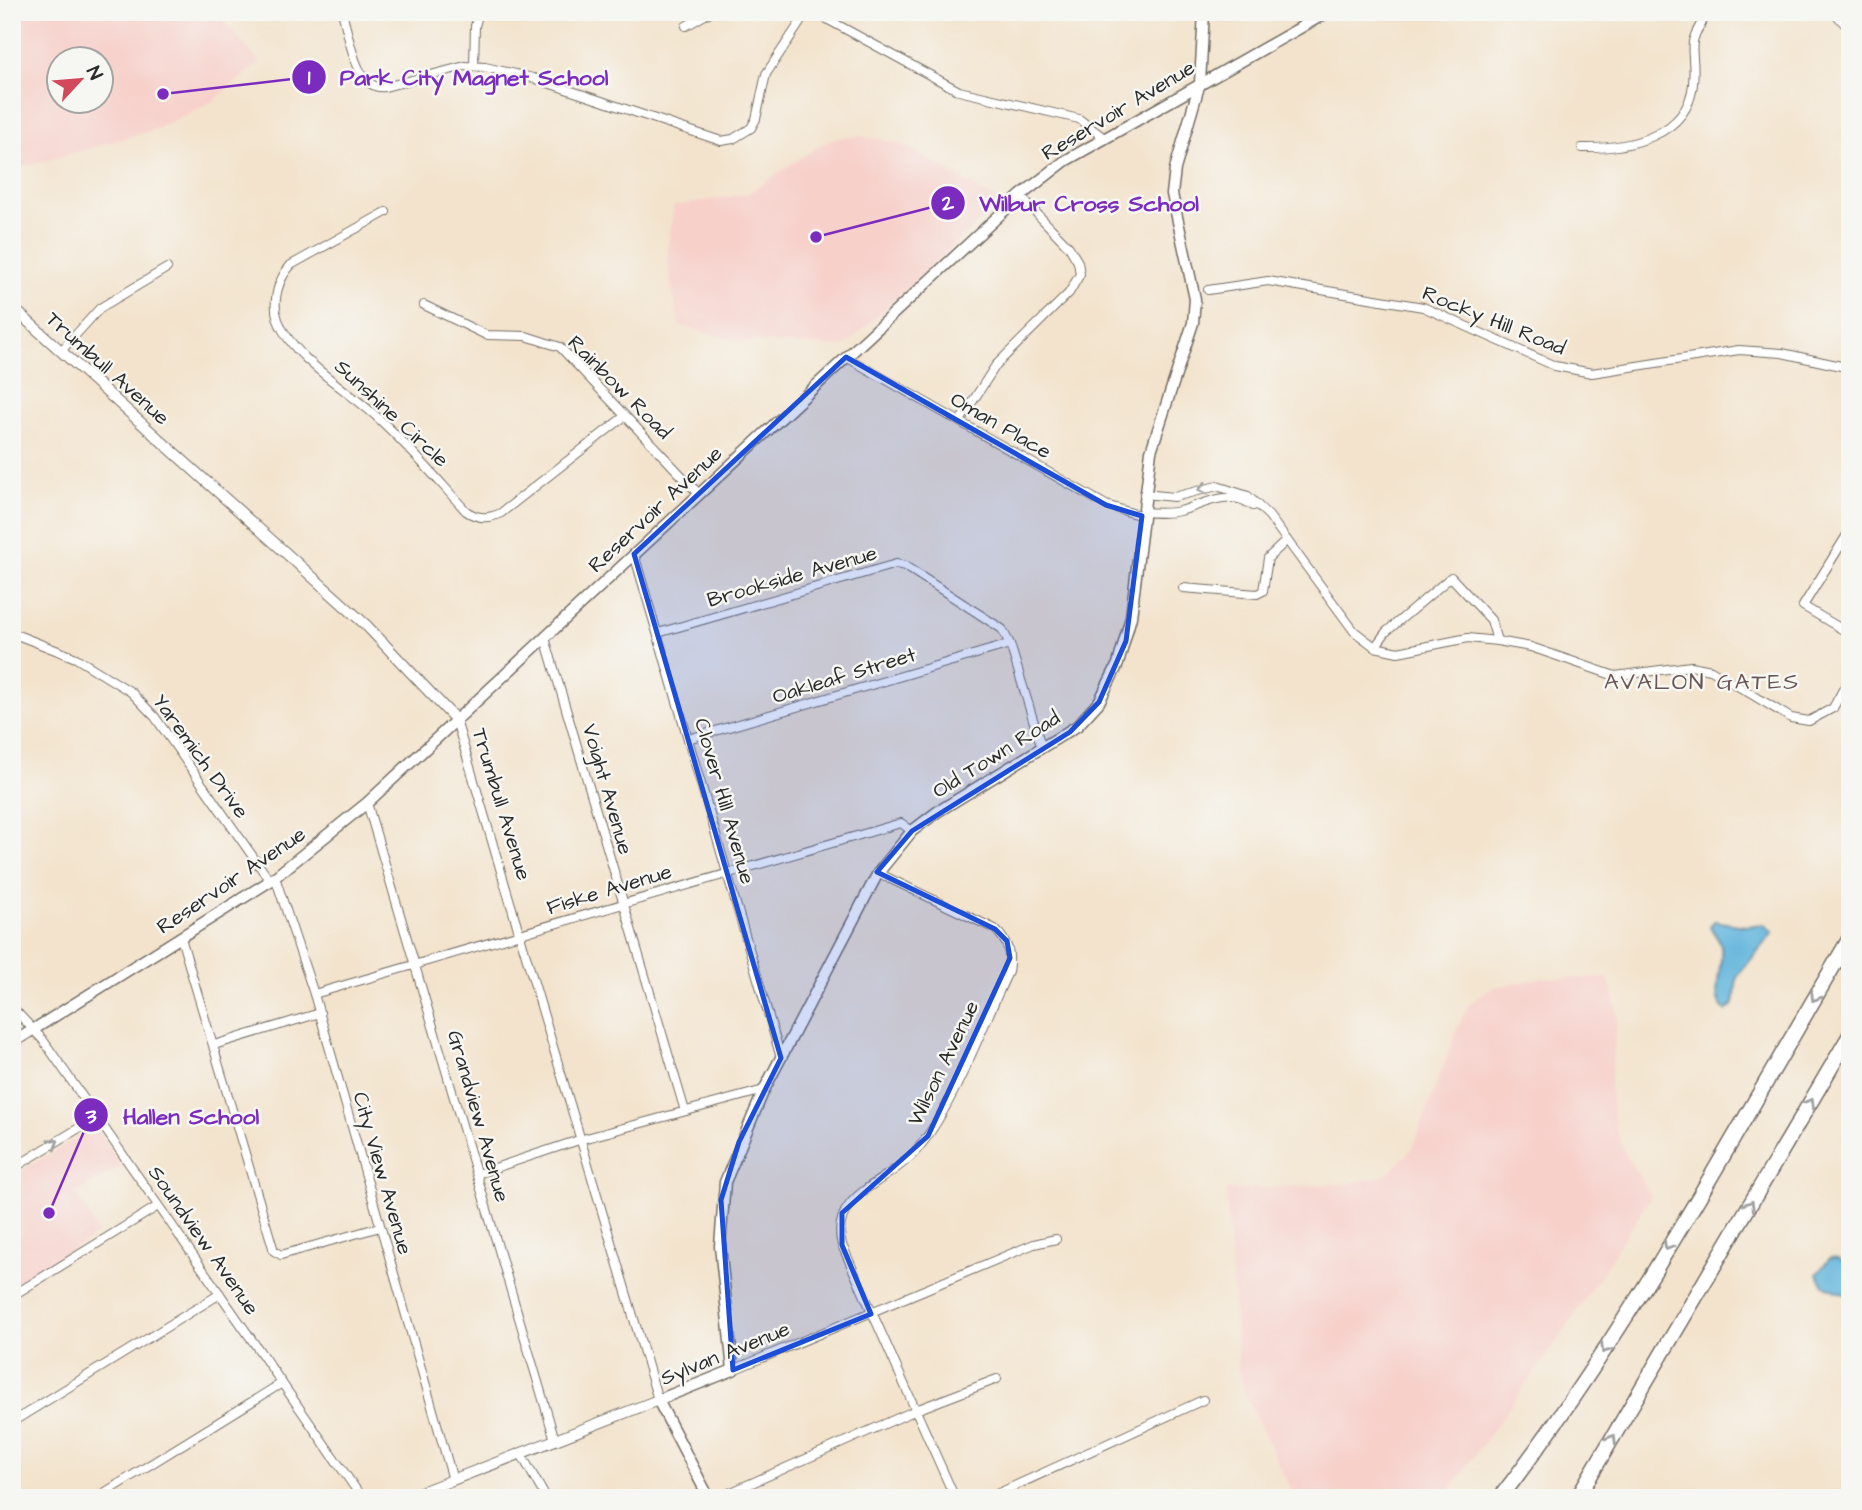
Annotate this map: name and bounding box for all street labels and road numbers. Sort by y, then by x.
street label: Reservoir Avenue [1036,53,1200,168]
street label: Rocky Hill Road [1417,279,1570,364]
street label: Trumbull Avenue [39,305,176,432]
street label: Rainbow Road [561,329,678,446]
street label: Sunshine Circle [328,353,455,474]
street label: Oman Place [945,385,1057,466]
street label: Reservoir Avenue [582,439,729,579]
street label: Brookside Avenue [704,538,881,615]
street label: Oakleaf Street [769,640,920,711]
street label: Yaremich Drive [146,688,256,824]
street label: Old Town Road [927,703,1066,805]
street label: Clover Hill Avenue [687,715,762,888]
street label: Voight Avenue [573,720,640,858]
street label: Trumbull Avenue [465,725,538,884]
street label: Reservoir Avenue [151,820,311,941]
street label: Fiske Avenue [543,857,675,922]
street label: Wilson Avenue [901,996,986,1131]
street label: Grandview Avenue [440,1027,517,1205]
street label: City View Avenue [344,1088,420,1258]
street label: Soundview Avenue [141,1160,266,1321]
street label: Sylvan Avenue [656,1314,795,1394]

